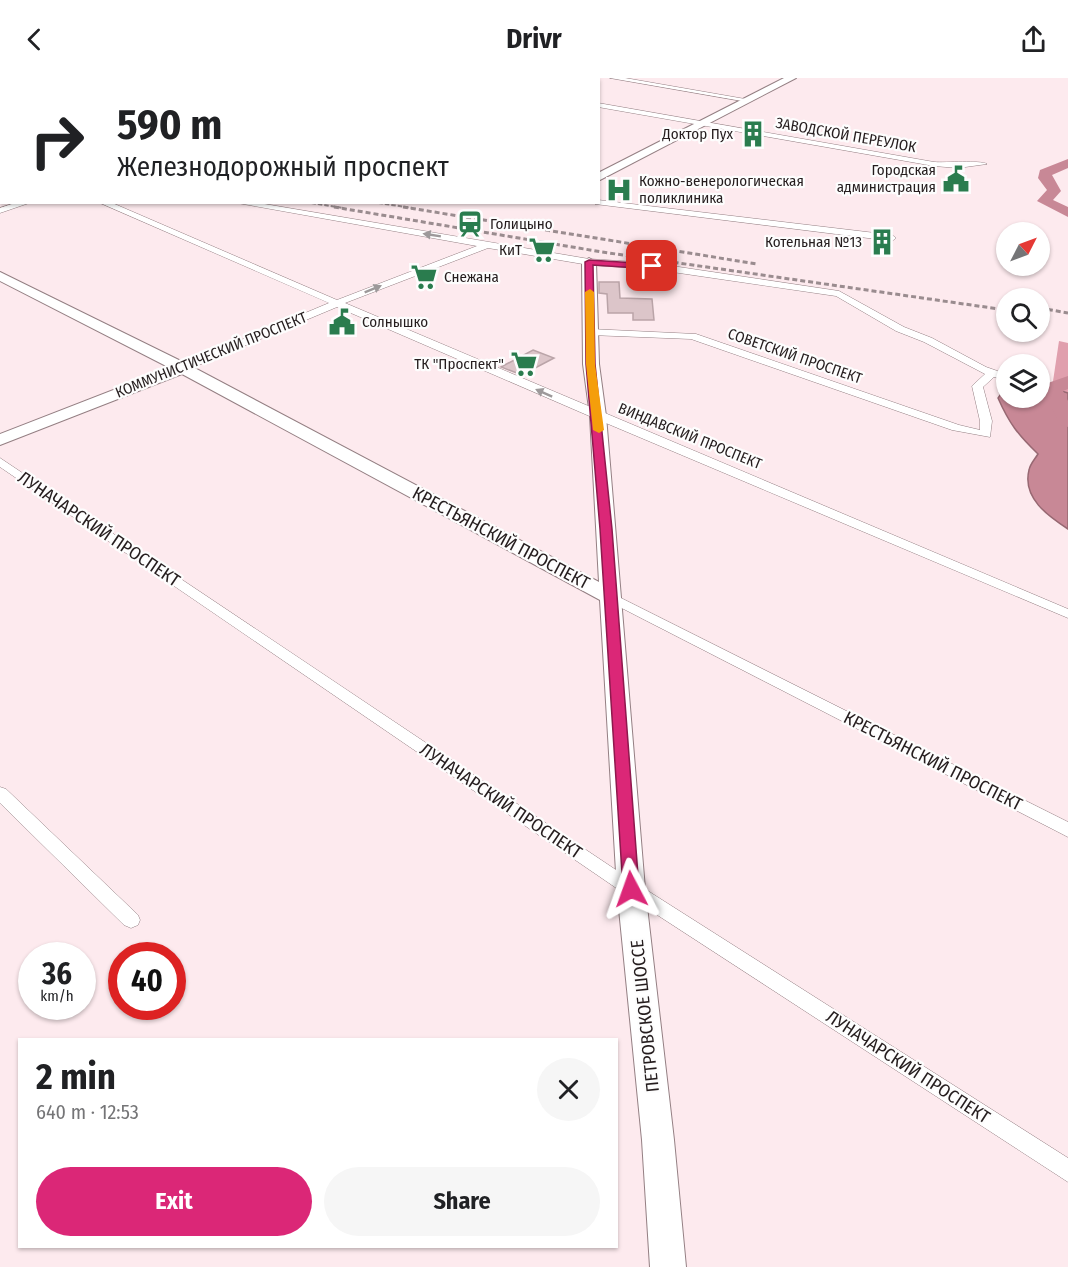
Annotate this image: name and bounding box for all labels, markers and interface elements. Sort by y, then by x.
icon: back [18,23,51,56]
text: Drivr [506,23,562,55]
icon: share [1017,23,1050,56]
text: 590 m [117,100,222,150]
icon: right [18,102,96,180]
street label: ЗАВОДСКОЙ ПЕРЕУЛОК [774,114,918,156]
building icon: Доктор Пух [738,119,768,149]
place label: Доктор Пух [661,125,733,143]
text: Железнодорожный проспект [117,151,449,183]
place label: Городская администрация [837,161,936,196]
public building icon: Городская администрация [941,164,971,194]
place label: Кожно-венерологическая поликлиника [639,172,804,207]
hospital icon: Кожно-венерологическая поликлиника [604,175,634,205]
station icon: Голицыно [455,209,485,239]
place label: Голицыно [490,215,553,233]
north arrow [996,222,1050,276]
map controls [996,222,1050,408]
building icon: Котельная №13 [867,227,897,257]
one-way arrow [422,230,441,239]
place label: Котельная №13 [765,233,862,251]
supermarket icon: КиТ [527,235,557,265]
pin [626,240,677,291]
place label: КиТ [499,241,522,259]
icon: arrive [635,249,668,282]
supermarket icon: Снежана [409,262,439,292]
place label: Снежана [444,268,499,286]
one-way arrow [365,284,383,294]
button: search [996,288,1050,342]
public building icon: Солнышко [327,307,357,337]
street label: КОММУНИСТИЧЕСКИЙ ПРОСПЕКТ [113,308,309,402]
place label: Солнышко [362,313,428,331]
street label: СОВЕТСКИЙ ПРОСПЕКТ [726,325,865,387]
supermarket icon: ТК "Проспект" [509,349,539,379]
button: layers [996,354,1050,408]
place label: ТК "Проспект" [414,355,504,373]
one-way arrow [534,388,552,398]
street label: ВИНДАВСКИЙ ПРОСПЕКТ [616,399,764,473]
street label: ЛУНАЧАРСКИЙ ПРОСПЕКТ [14,467,185,592]
street label: КРЕСТЬЯНСКИЙ ПРОСПЕКТ [409,482,594,594]
street label: КРЕСТЬЯНСКИЙ ПРОСПЕКТ [840,706,1027,816]
street label: ЛУНАЧАРСКИЙ ПРОСПЕКТ [416,739,587,864]
position arrow [599,857,663,921]
street label: ПЕТРОВСКОЕ ШОССЕ [626,939,664,1093]
speed limit sign: 40 [108,942,186,1020]
text: 36 [42,956,72,992]
text: km/h [40,987,74,1005]
street label: ЛУНАЧАРСКИЙ ПРОСПЕКТ [822,1006,995,1129]
text: 2 min [36,1055,116,1099]
button: close [537,1058,600,1121]
text: 640 m · 12:53 [36,1100,139,1124]
button: Exit [36,1167,312,1236]
button: Share [324,1167,600,1236]

